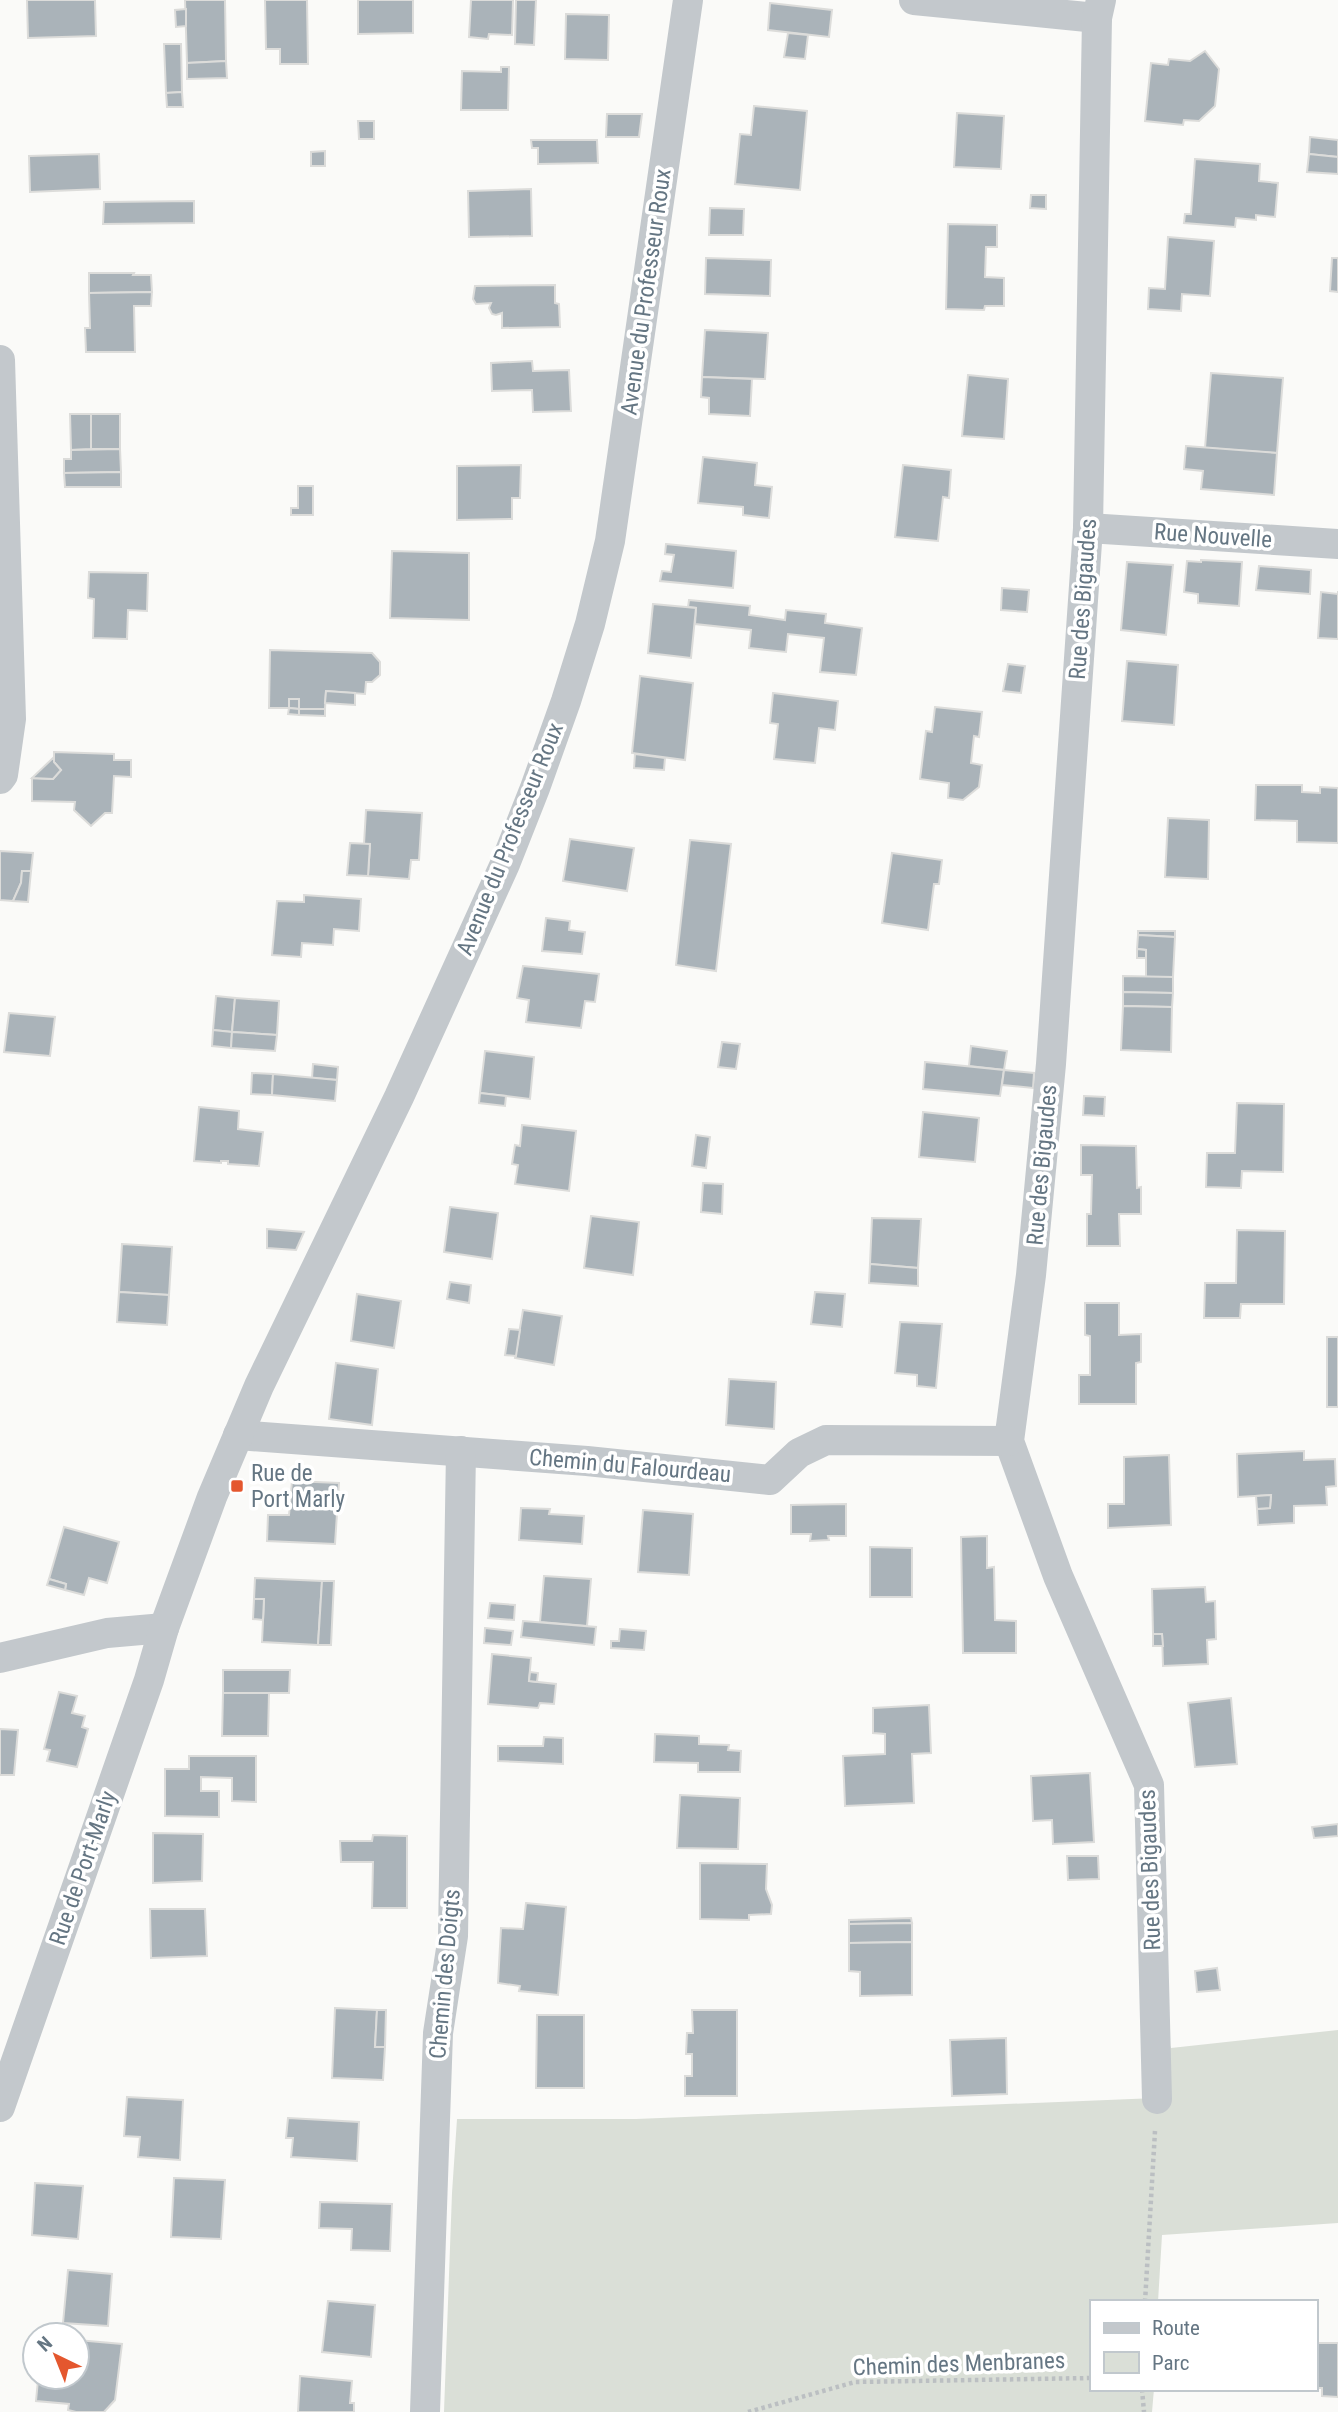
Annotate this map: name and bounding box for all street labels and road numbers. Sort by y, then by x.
street label: Avenue du Professeur Roux [615,167,677,417]
street label: Rue des Bigaudes [1064,518,1102,680]
street label: Rue Nouvelle [1153,518,1273,554]
street label: Avenue du Professeur Roux [451,719,569,959]
street label: Rue des Bigaudes [1022,1083,1062,1247]
street label: Chemin du Falourdeau [528,1444,732,1488]
street label: Rue de Port-Marly [44,1787,122,1949]
street label: Rue des Bigaudes [1134,1789,1166,1951]
street label: Chemin des Doigts [424,1888,466,2060]
street label: Chemin des Menbranes [852,2347,1066,2381]

